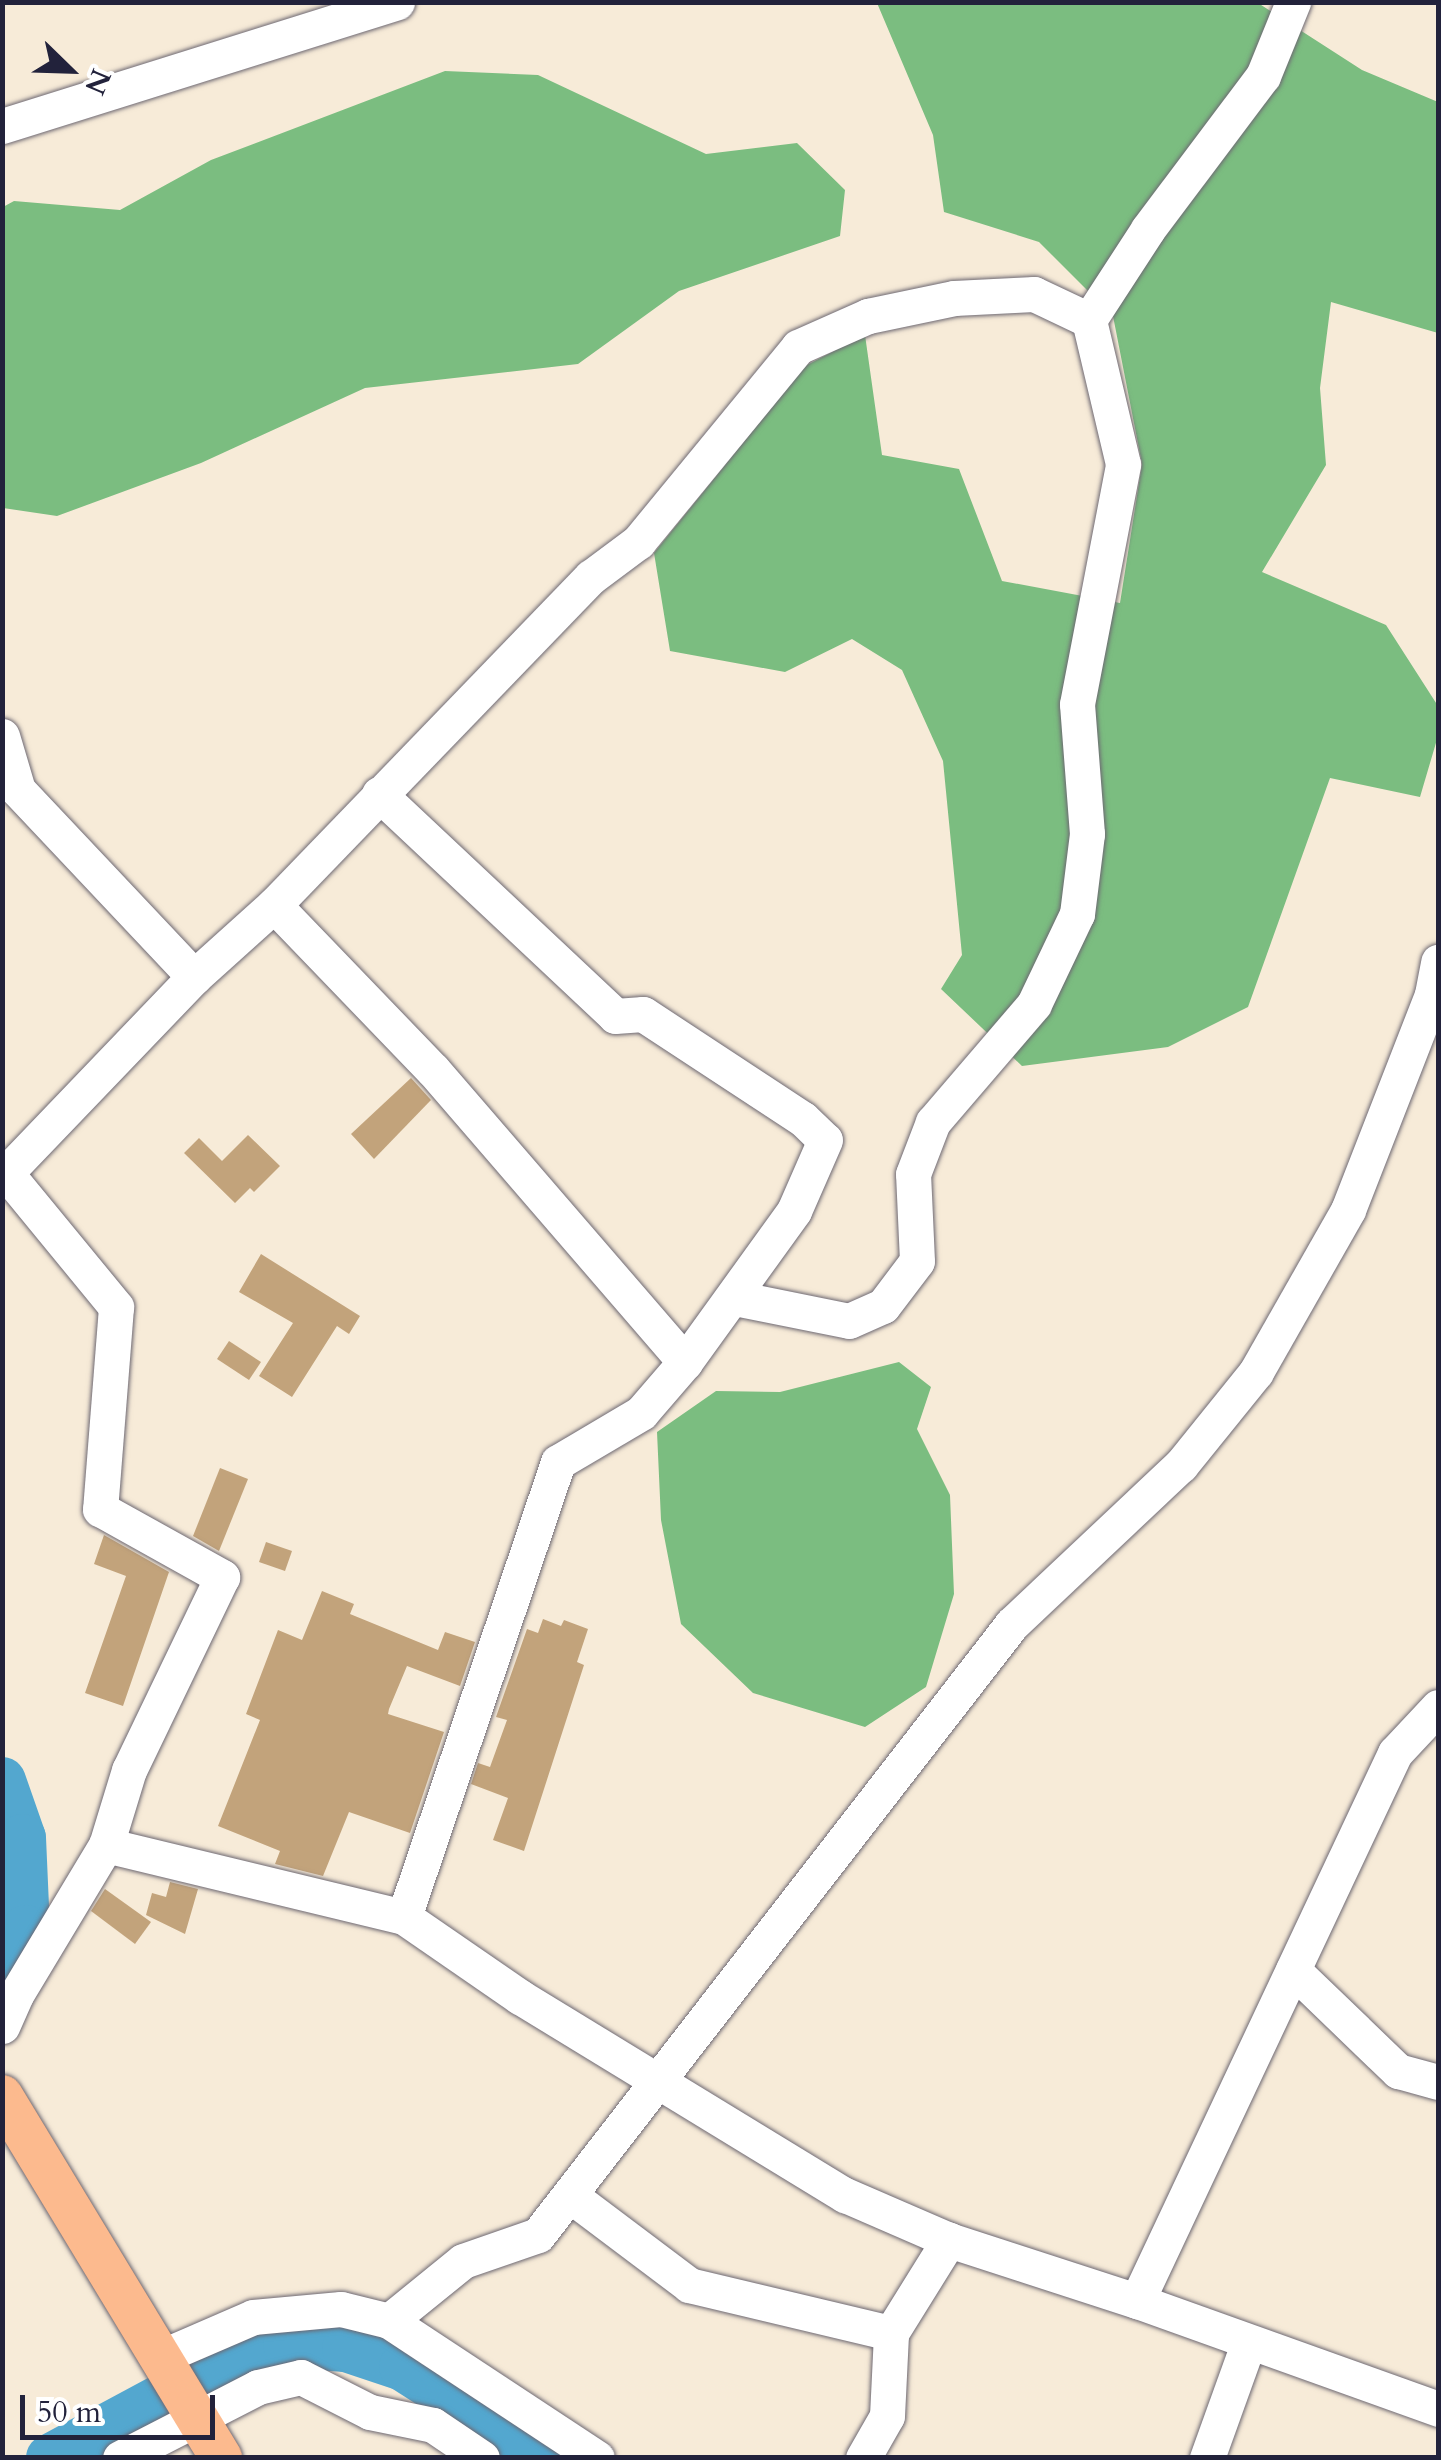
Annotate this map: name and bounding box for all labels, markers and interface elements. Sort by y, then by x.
north arrow [20,20,120,120]
text: N [75,63,120,100]
scale bar [25,2375,220,2437]
text: 50 m [37,2392,101,2433]

